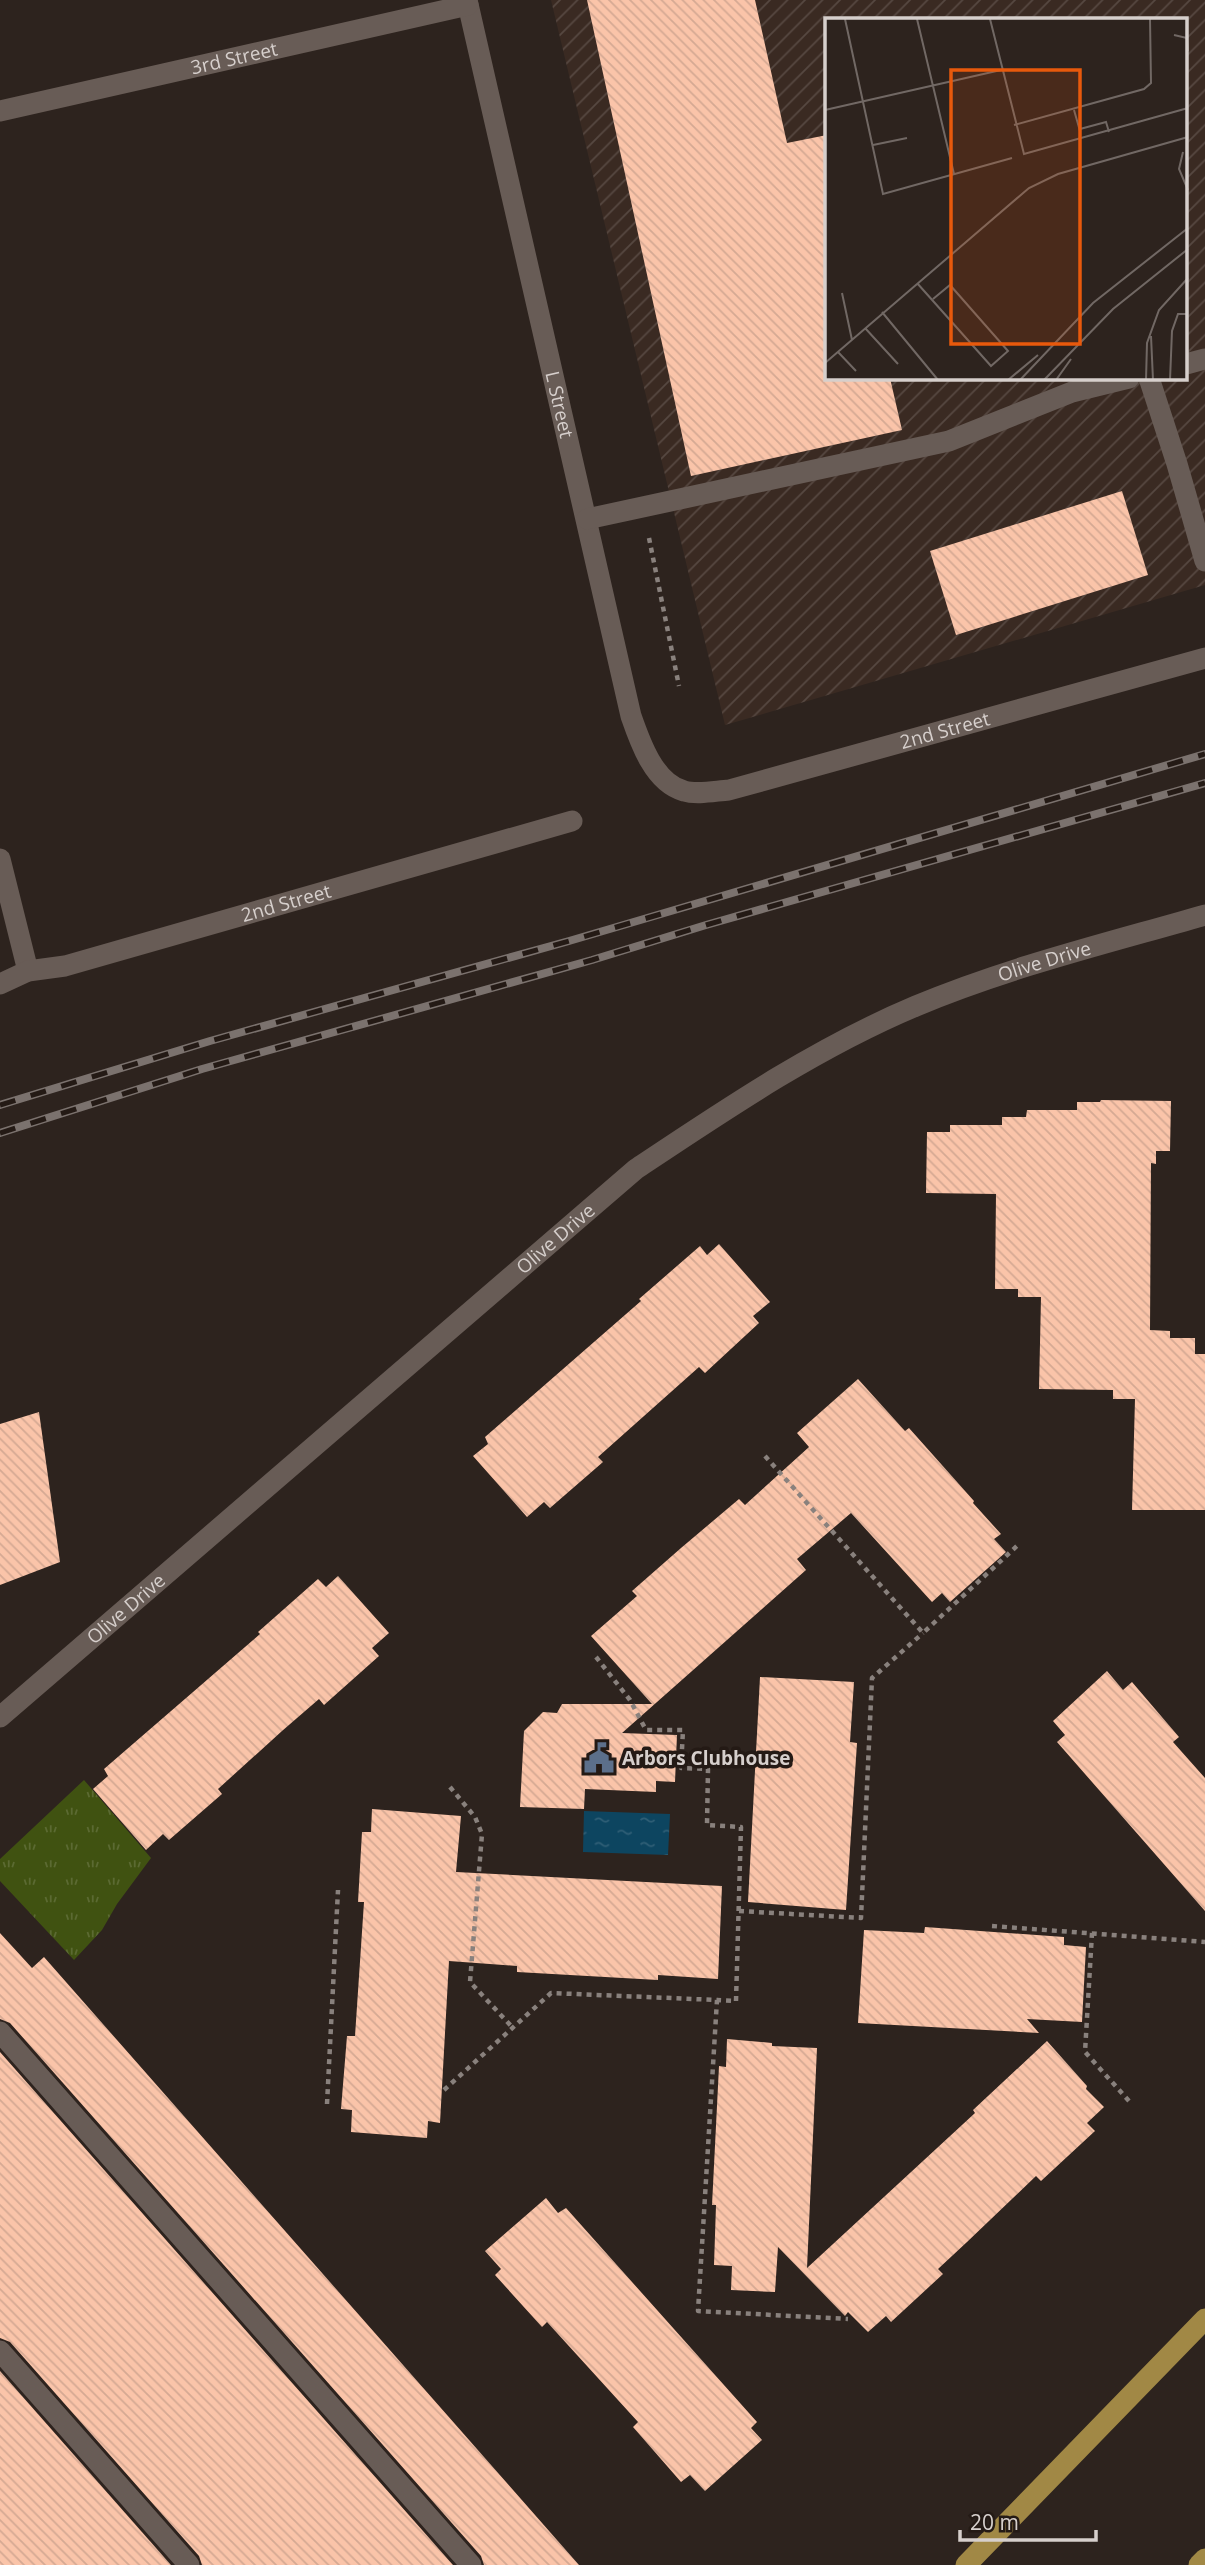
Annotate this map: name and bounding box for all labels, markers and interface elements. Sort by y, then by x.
inset map [825,18,1188,380]
street label: 3rd Street [188,36,280,80]
street label: L Street [539,369,580,441]
street label: 2nd Street [897,705,993,755]
street label: 2nd Street [238,878,334,928]
street label: Olive Drive [994,935,1094,988]
street label: Olive Drive [510,1197,600,1280]
street label: Olive Drive [81,1567,171,1650]
public building icon: Arbors Clubhouse [582,1741,616,1775]
place label: Arbors Clubhouse [622,1745,790,1771]
scale bar [960,2498,1096,2542]
text: 20 m [970,2508,1019,2536]

